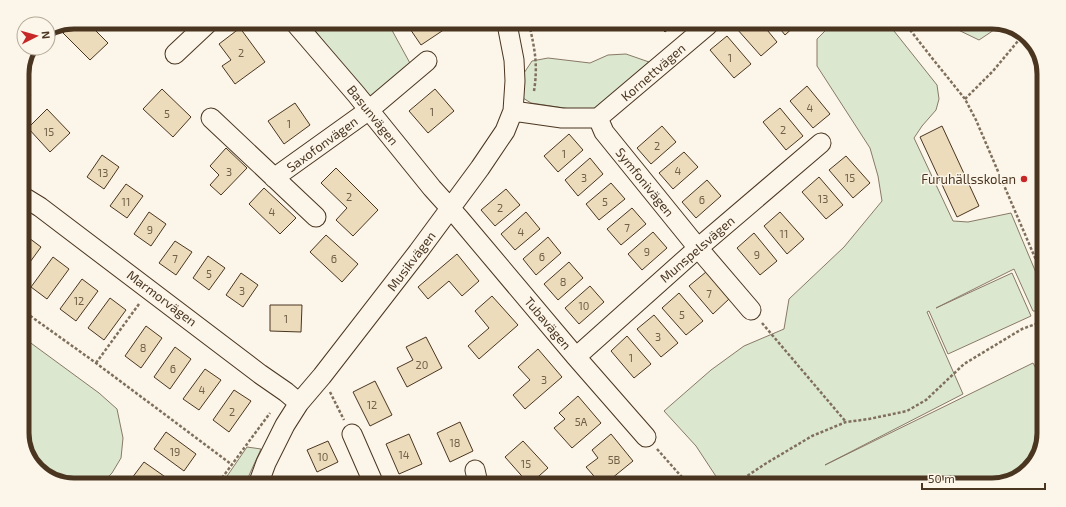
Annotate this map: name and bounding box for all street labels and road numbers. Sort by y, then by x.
street label: Kornettvägen [617,40,689,104]
street label: Basunvägen [344,82,402,148]
street label: Saxofonvägen [283,113,361,175]
street label: Symfonivägen [612,144,678,220]
street label: Munspelsvägen [656,212,738,286]
street label: Musikvägen [383,228,439,294]
street label: Marmorvägen [124,267,200,329]
street label: Tubavägen [521,293,575,353]

